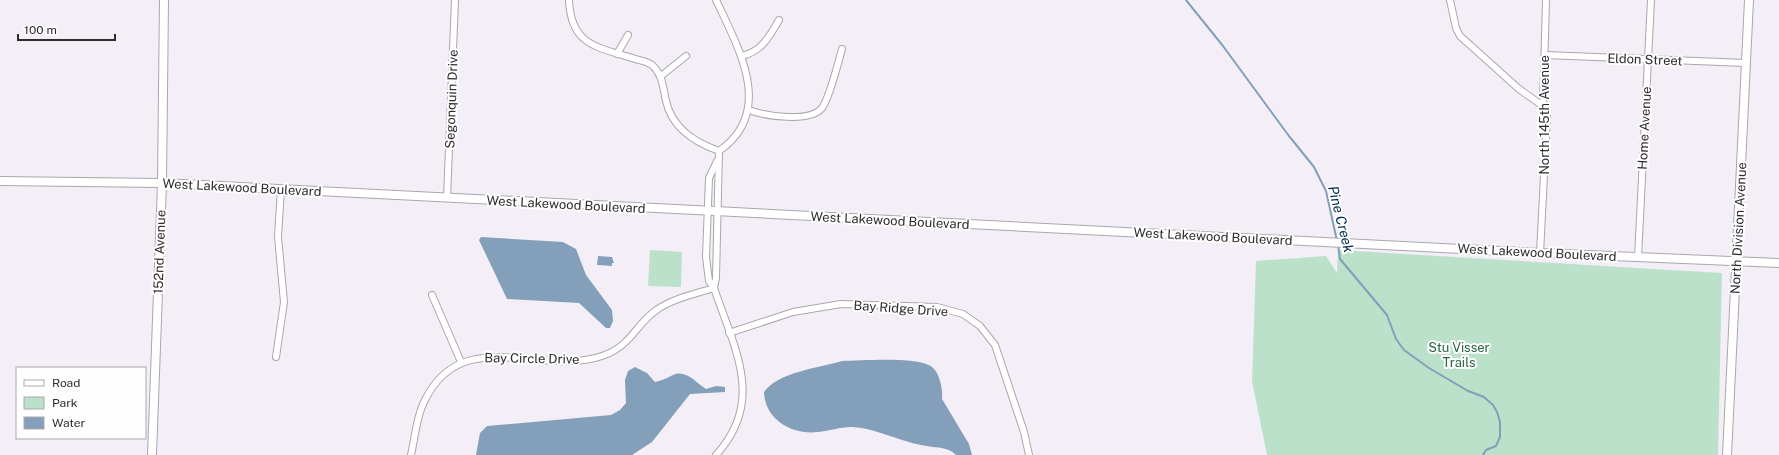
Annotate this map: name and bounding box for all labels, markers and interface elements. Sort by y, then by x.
scale bar [18,16,115,42]
text: 100 m [24,23,57,37]
street label: Segonquin Drive [442,49,461,149]
street label: Eldon Street [1607,51,1683,68]
street label: North 145th Avenue [1537,55,1552,175]
street label: Home Avenue [1635,86,1654,170]
street label: North Division Avenue [1728,162,1749,294]
street label: West Lakewood Boulevard [162,176,322,199]
water label: Pine Creek [1325,184,1357,254]
street label: West Lakewood Boulevard [486,193,646,216]
street label: West Lakewood Boulevard [810,209,970,232]
street label: 152nd Avenue [151,210,168,294]
street label: West Lakewood Boulevard [1133,225,1293,248]
street label: West Lakewood Boulevard [1457,241,1617,264]
street label: Bay Ridge Drive [853,298,949,319]
park label: Stu Visser Trails [1428,340,1490,370]
street label: Bay Circle Drive [484,350,580,367]
legend [16,367,146,439]
text: Road [52,376,80,390]
text: Park [52,396,78,410]
text: Water [52,416,86,430]

